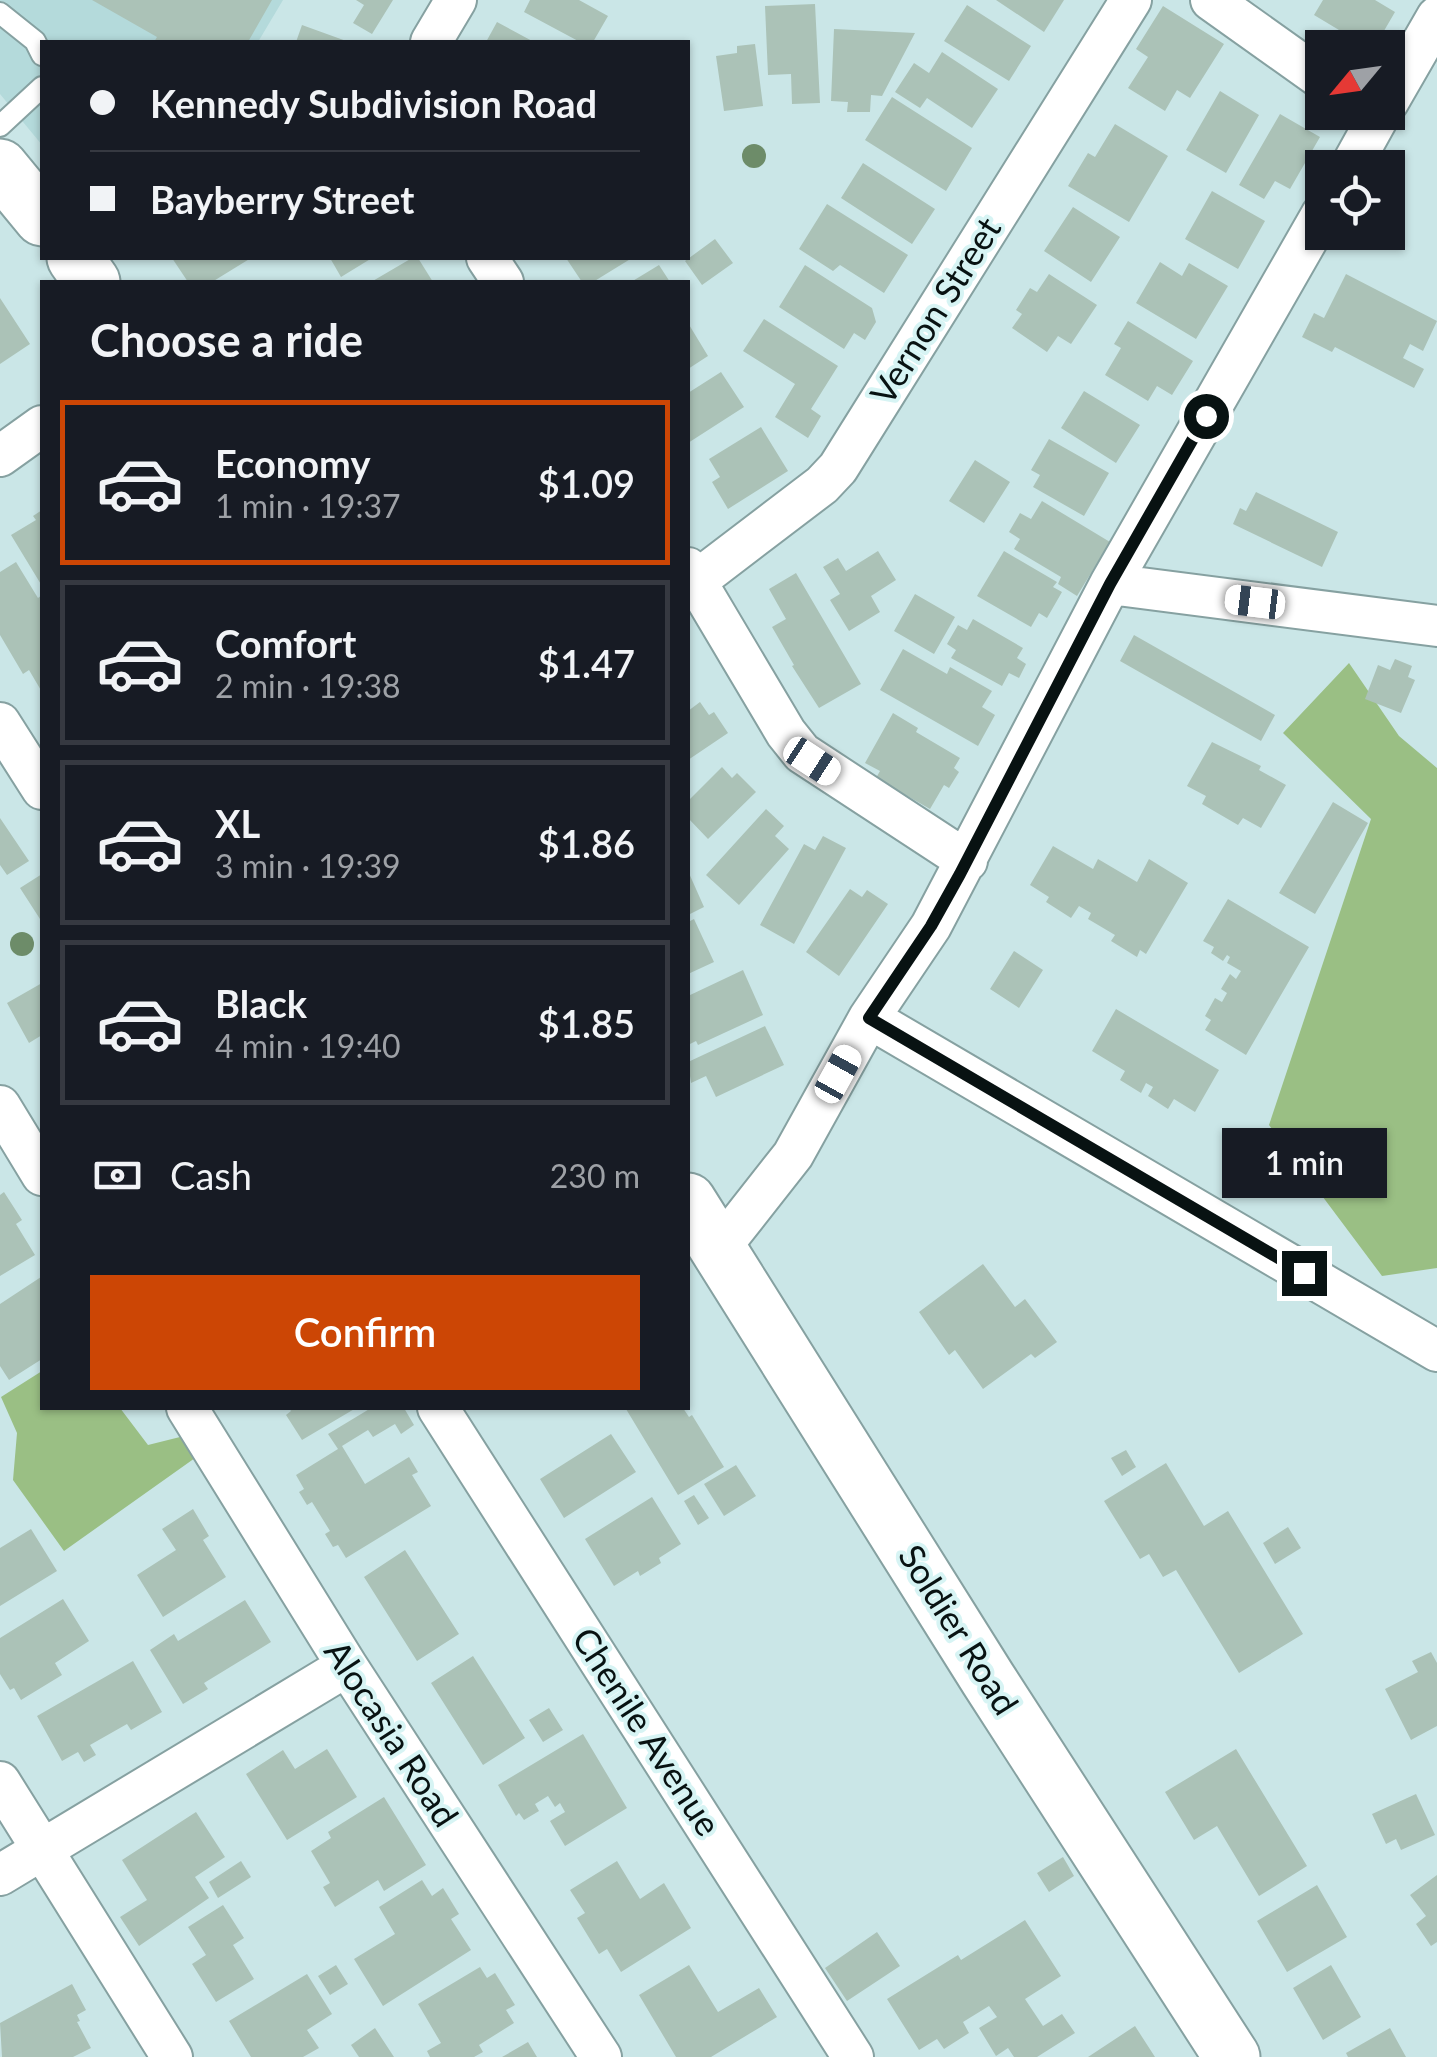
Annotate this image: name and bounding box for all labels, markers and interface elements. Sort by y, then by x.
north arrow [1305,30,1405,130]
map controls [1305,30,1405,250]
text: Kennedy Subdivision Road [150,80,597,126]
button: locate [1305,150,1405,250]
text: Bayberry Street [150,176,414,222]
street label: Vernon Street [860,208,1009,411]
text: Choose a ride [90,313,363,367]
route start [1184,394,1229,439]
icon: car [95,438,185,528]
text: Economy [215,440,370,486]
text: $1.09 [538,460,635,506]
text: 1 min · 19:37 [215,486,401,525]
car [1223,583,1287,621]
icon: car [95,618,185,708]
text: Comfort [215,620,356,666]
text: $1.47 [538,640,635,686]
text: 2 min · 19:38 [215,666,401,705]
car [779,732,845,790]
icon: car [95,798,185,888]
text: XL [215,800,260,846]
text: $1.86 [538,820,635,866]
text: 3 min · 19:39 [215,846,401,885]
icon: car [95,978,185,1068]
text: Black [215,980,307,1026]
text: $1.85 [538,1000,635,1046]
text: 4 min · 19:40 [215,1026,401,1065]
car [810,1040,866,1108]
callout: 1 min [1222,1128,1386,1198]
text: 1 min [1265,1143,1344,1182]
icon: cash [90,1148,145,1203]
text: Cash [170,1152,252,1198]
text: 230 m [550,1156,640,1195]
route end [1282,1251,1327,1296]
button: Confirm [90,1275,640,1390]
street label: Soldier Road [891,1536,1028,1722]
street label: Chenile Avenue [565,1619,731,1843]
street label: Alocasia Road [317,1632,468,1834]

